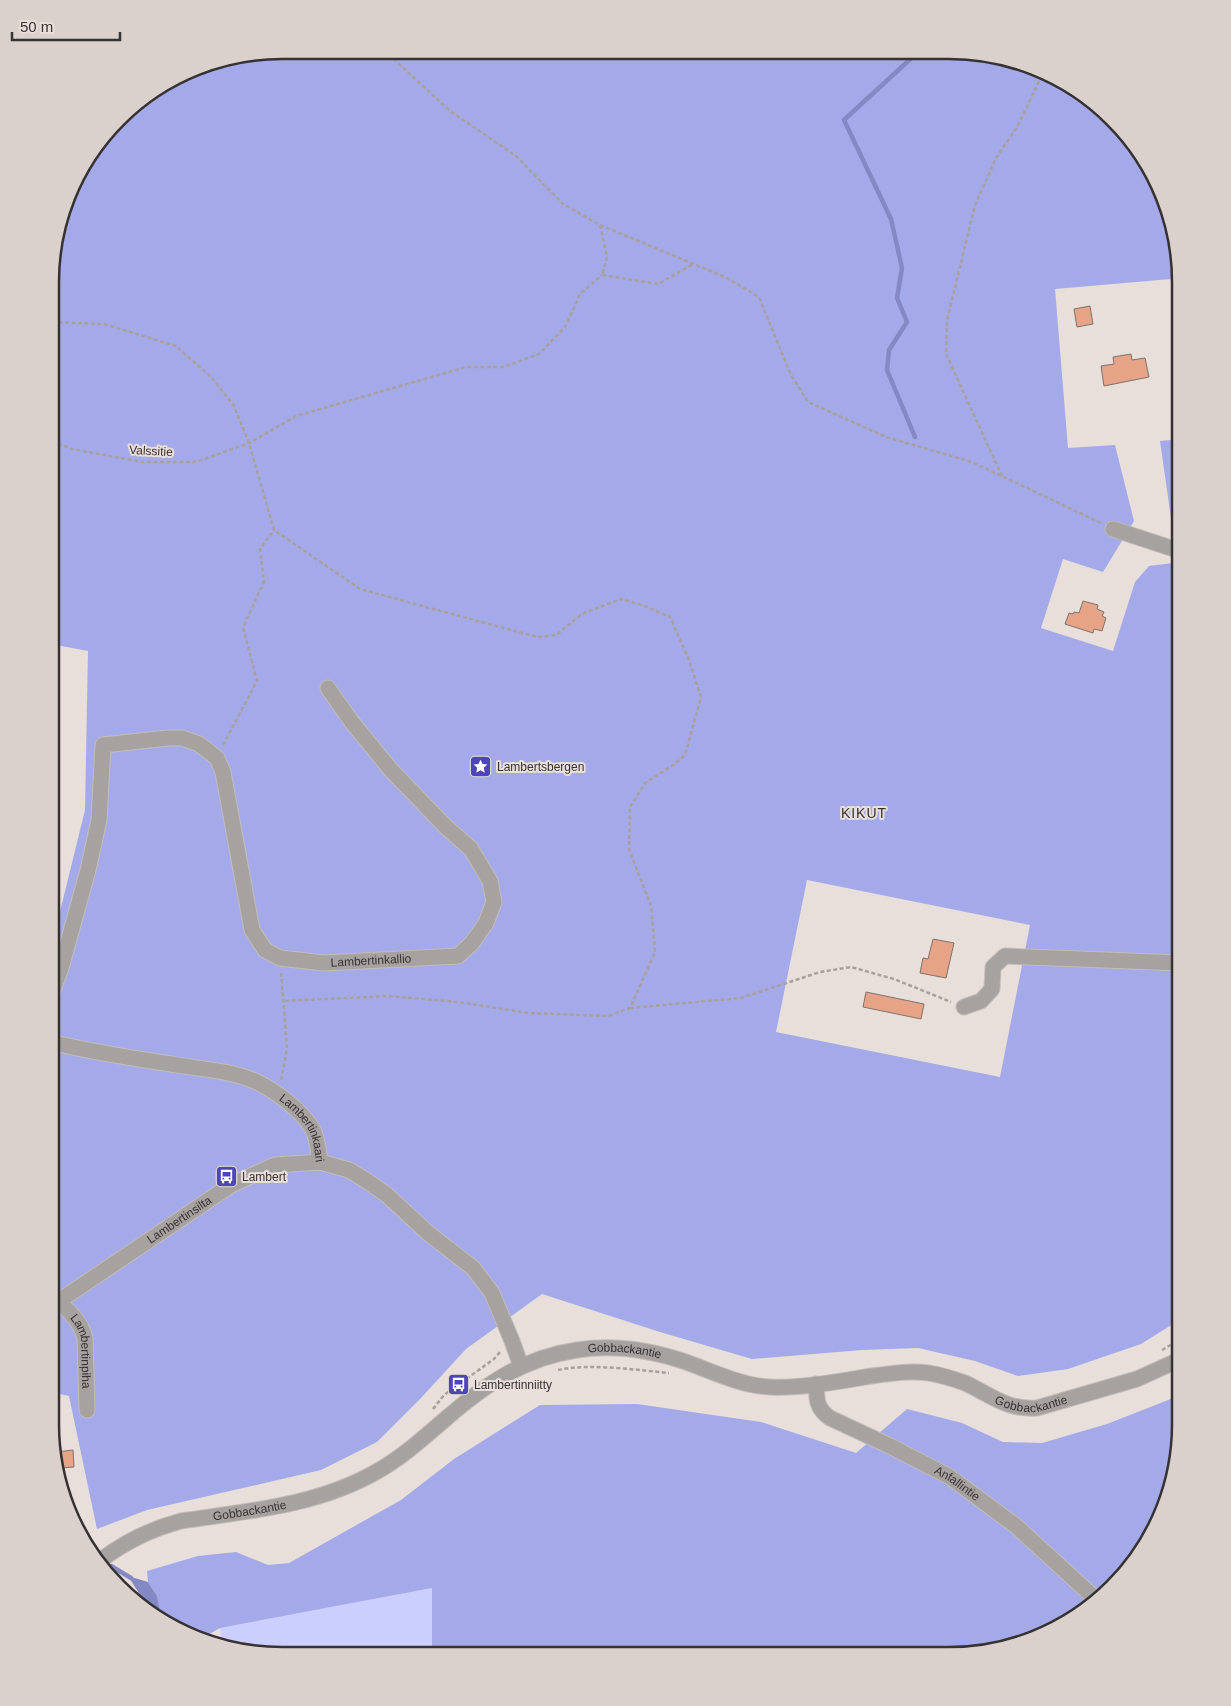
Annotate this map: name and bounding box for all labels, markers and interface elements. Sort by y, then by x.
scale bar [12,10,120,42]
text: 50 m [20,18,53,35]
street label: Valssitie [129,443,174,459]
place icon: Lambertsbergen [469,755,493,779]
place label: Lambertsbergen [497,760,584,774]
district label: KIKUT [841,805,887,821]
street label: Lambertinkallio [330,951,412,970]
street label: Lambertinkaari [277,1091,327,1163]
bus stop icon: Lambert [214,1165,238,1189]
place label: Lambert [242,1170,287,1184]
street label: Lambertinsilta [144,1193,215,1247]
street label: Lambertinpiha [67,1311,93,1389]
street label: Gobbackantie [587,1341,663,1362]
bus stop icon: Lambertinniitty [446,1373,470,1397]
place label: Lambertinniitty [474,1378,552,1392]
street label: Gobbackantie [993,1393,1069,1415]
street label: Anfallintie [932,1463,983,1504]
street label: Gobbackantie [212,1498,288,1523]

